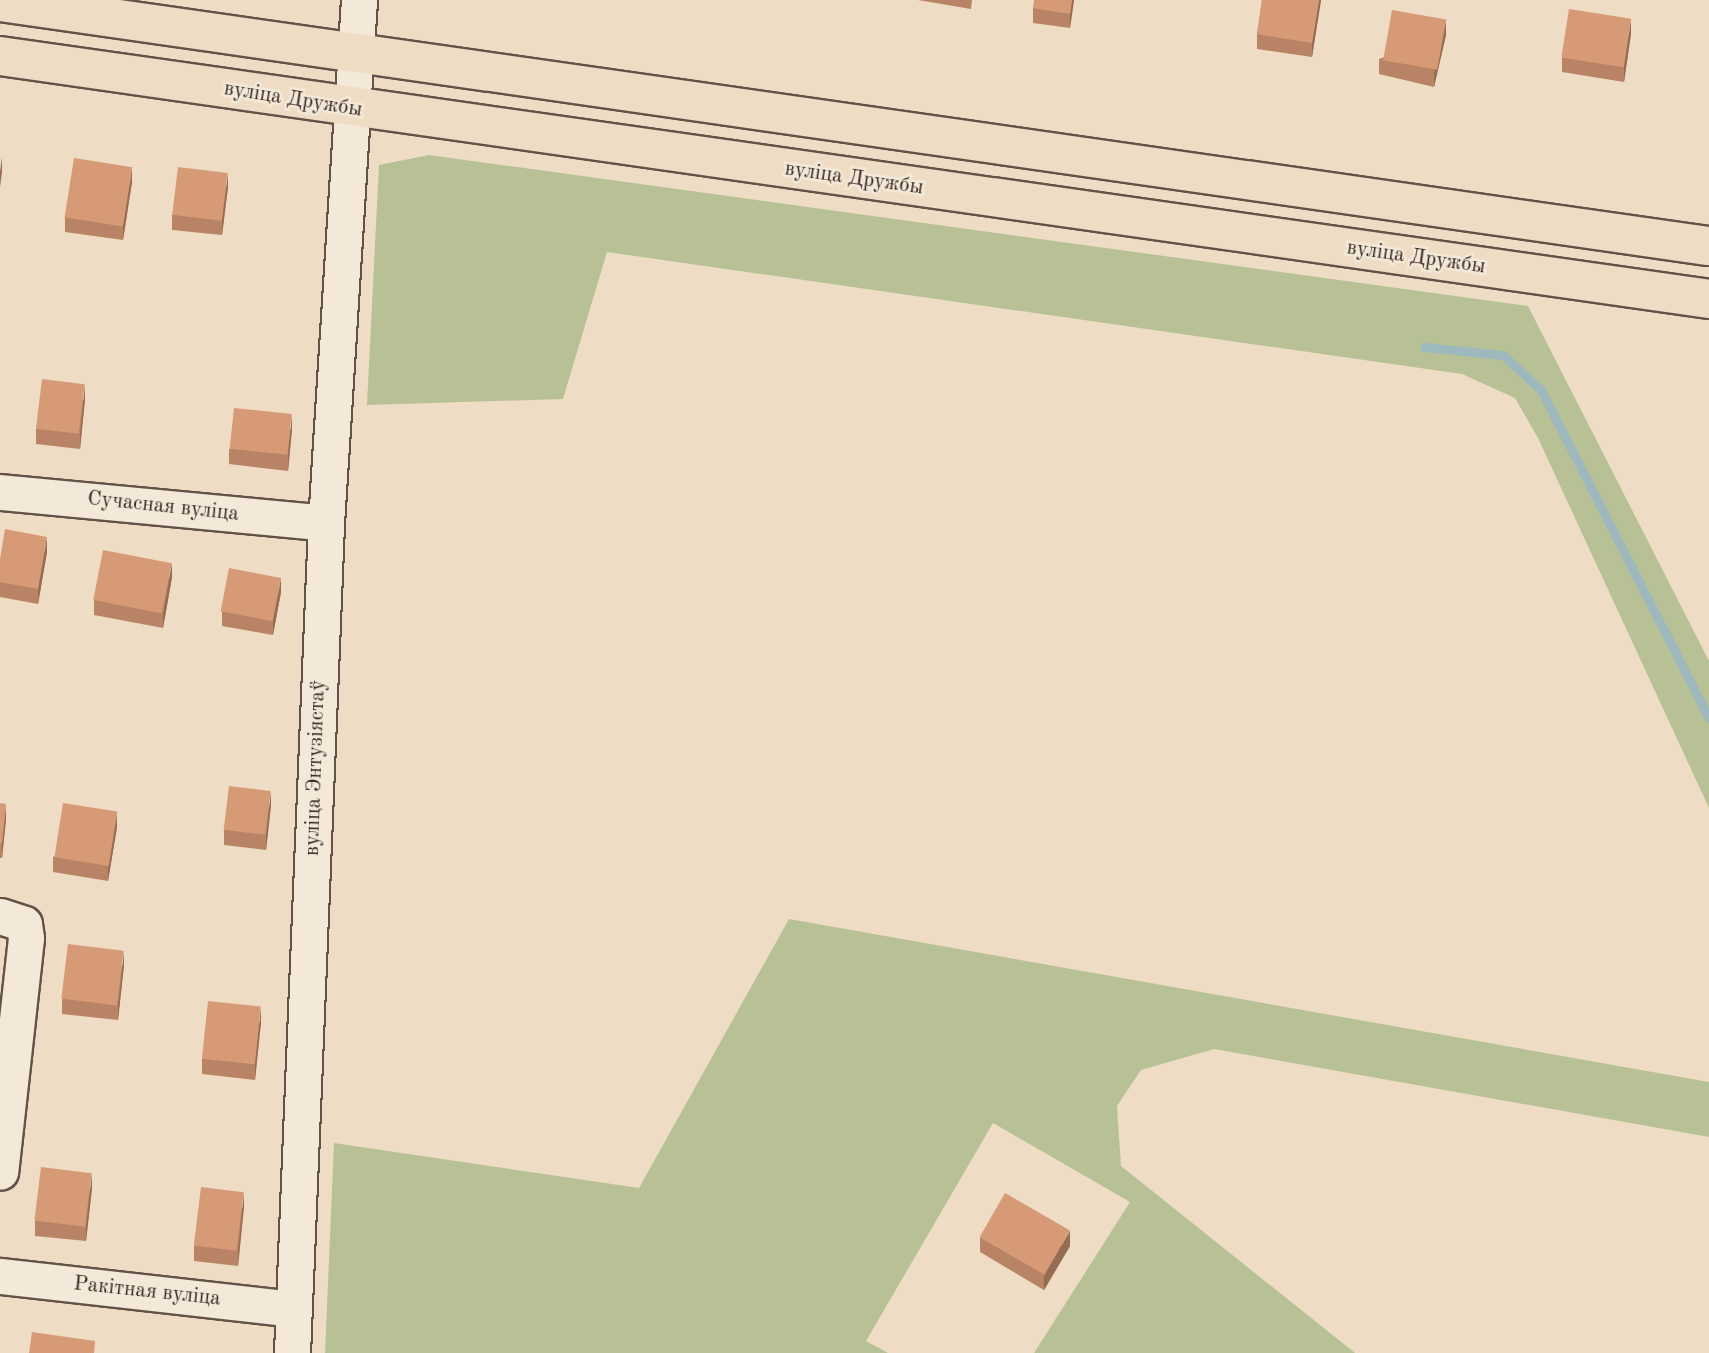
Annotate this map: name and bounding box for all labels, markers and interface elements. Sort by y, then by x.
street label: вуліца Дружбы [222,77,364,123]
street label: вуліца Дружбы [783,157,925,201]
street label: вуліца Дружбы [1345,236,1487,280]
street label: Сучасная вуліца [86,487,240,527]
street label: вуліца Энтузіястаў [300,679,332,857]
street label: Ракітная вуліца [72,1272,222,1312]

